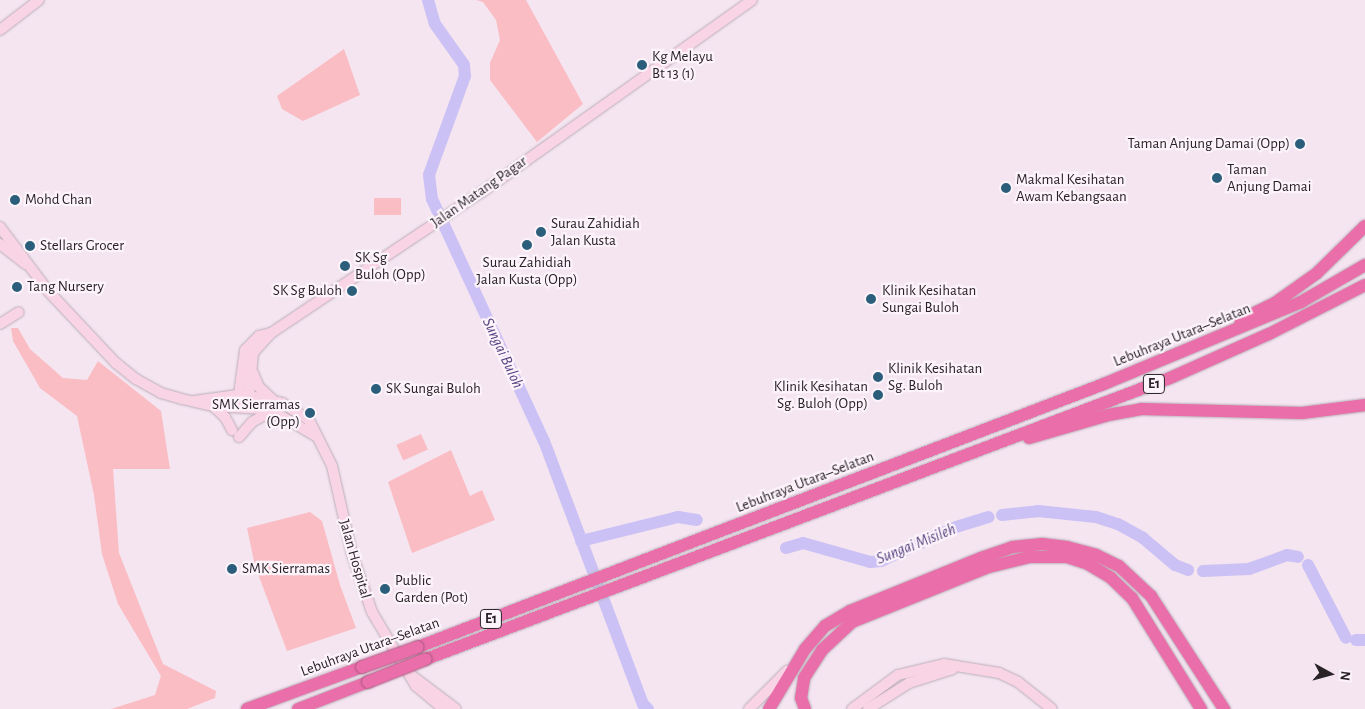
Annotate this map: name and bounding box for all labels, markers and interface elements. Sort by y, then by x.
place label: Kg Melayu Bt 13 (1) [652,47,713,82]
marker: Kg Melayu Bt 13 (1) [636,59,648,71]
place label: Taman Anjung Damai (Opp) [1127,135,1290,153]
marker: Taman Anjung Damai (Opp) [1294,138,1306,150]
street label: Jalan Matang Pagar [428,152,530,232]
place label: Taman Anjung Damai [1227,160,1311,195]
place label: Makmal Kesihatan Awam Kebangsaan [1016,170,1127,205]
marker: Taman Anjung Damai [1211,172,1223,184]
marker: Makmal Kesihatan Awam Kebangsaan [1000,182,1012,194]
place label: Mohd Chan [25,191,92,209]
marker: Mohd Chan [9,194,21,206]
place label: Surau Zahidiah Jalan Kusta [551,214,640,249]
marker: Surau Zahidiah Jalan Kusta [535,226,547,238]
place label: Stellars Grocer [40,237,124,255]
marker: Surau Zahidiah Jalan Kusta (Opp) [521,239,533,251]
marker: Stellars Grocer [24,240,36,252]
place label: SK Sg Buloh (Opp) [355,248,426,283]
place label: Surau Zahidiah Jalan Kusta (Opp) [476,253,578,288]
marker: SK Sg Buloh (Opp) [339,260,351,272]
place label: Tang Nursery [27,278,104,296]
marker: Tang Nursery [11,281,23,293]
place label: Klinik Kesihatan Sungai Buloh [882,281,976,316]
place label: SK Sg Buloh [273,282,342,300]
marker: SK Sg Buloh [346,285,358,297]
marker: Klinik Kesihatan Sungai Buloh [864,292,878,306]
street label: Lebuhraya Utara–Selatan [1111,299,1253,371]
water label: Sungai Buloh [478,315,528,391]
place label: Klinik Kesihatan Sg. Buloh [888,359,982,394]
marker: Klinik Kesihatan Sg. Buloh [872,371,884,383]
road number: E1 [1143,372,1165,396]
place label: Klinik Kesihatan Sg. Buloh (Opp) [774,377,868,412]
place label: SK Sungai Buloh [386,380,481,398]
marker: SK Sungai Buloh [370,383,382,395]
marker: Klinik Kesihatan Sg. Buloh (Opp) [872,389,884,401]
place label: SMK Sierramas (Opp) [212,395,300,430]
marker: SMK Sierramas (Opp) [304,407,316,419]
street label: Lebuhraya Utara–Selatan [733,447,877,517]
street label: Jalan Hospital [335,517,375,601]
water label: Sungai Misileh [874,519,958,569]
place label: SMK Sierramas [242,560,330,578]
marker: SMK Sierramas [226,563,238,575]
place label: Public Garden (Pot) [395,571,469,606]
marker: Public Garden (Pot) [379,583,391,595]
road number: E1 [480,608,502,630]
street label: Lebuhraya Utara–Selatan [298,614,442,680]
north arrow [1305,649,1355,699]
text: N [1337,670,1352,682]

